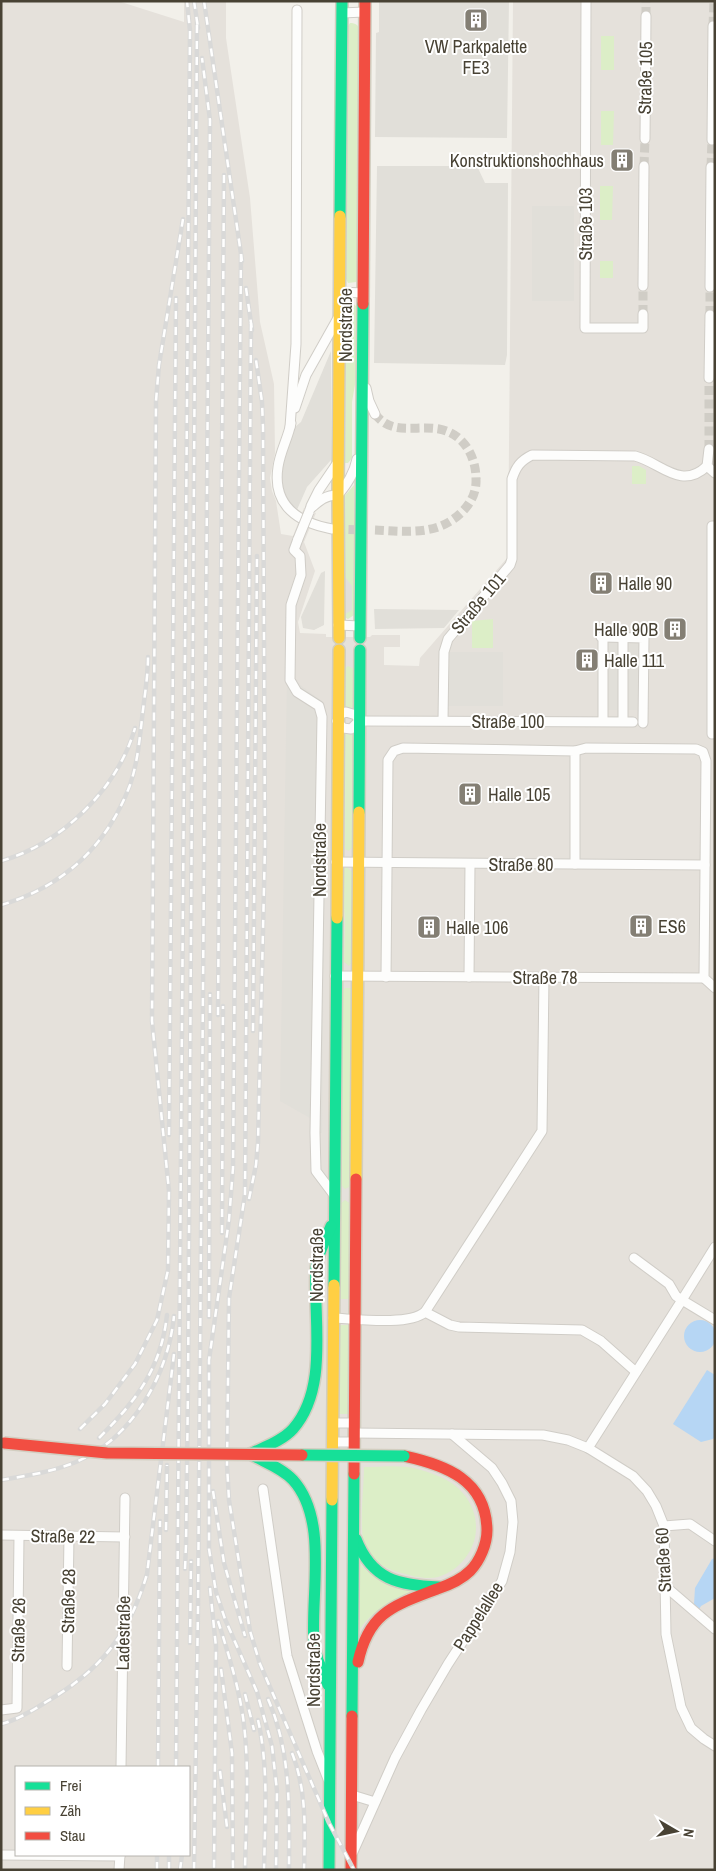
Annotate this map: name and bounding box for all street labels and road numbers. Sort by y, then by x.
street label: Straße 105 [632,41,658,115]
street label: Straße 103 [573,187,598,261]
street label: Nordstraße [333,288,358,362]
street label: Straße 101 [445,566,512,639]
street label: Straße 100 [471,709,545,734]
street label: Nordstraße [307,823,332,897]
street label: Straße 80 [489,852,553,877]
street label: Straße 78 [513,965,577,990]
street label: Nordstraße [304,1228,329,1302]
street label: Straße 22 [30,1523,96,1549]
street label: Straße 60 [649,1527,677,1593]
street label: Straße 28 [55,1568,81,1634]
street label: Pappelallee [447,1577,509,1655]
street label: Ladestraße [110,1595,136,1671]
street label: Straße 26 [5,1597,31,1663]
street label: Nordstraße [301,1633,326,1707]

